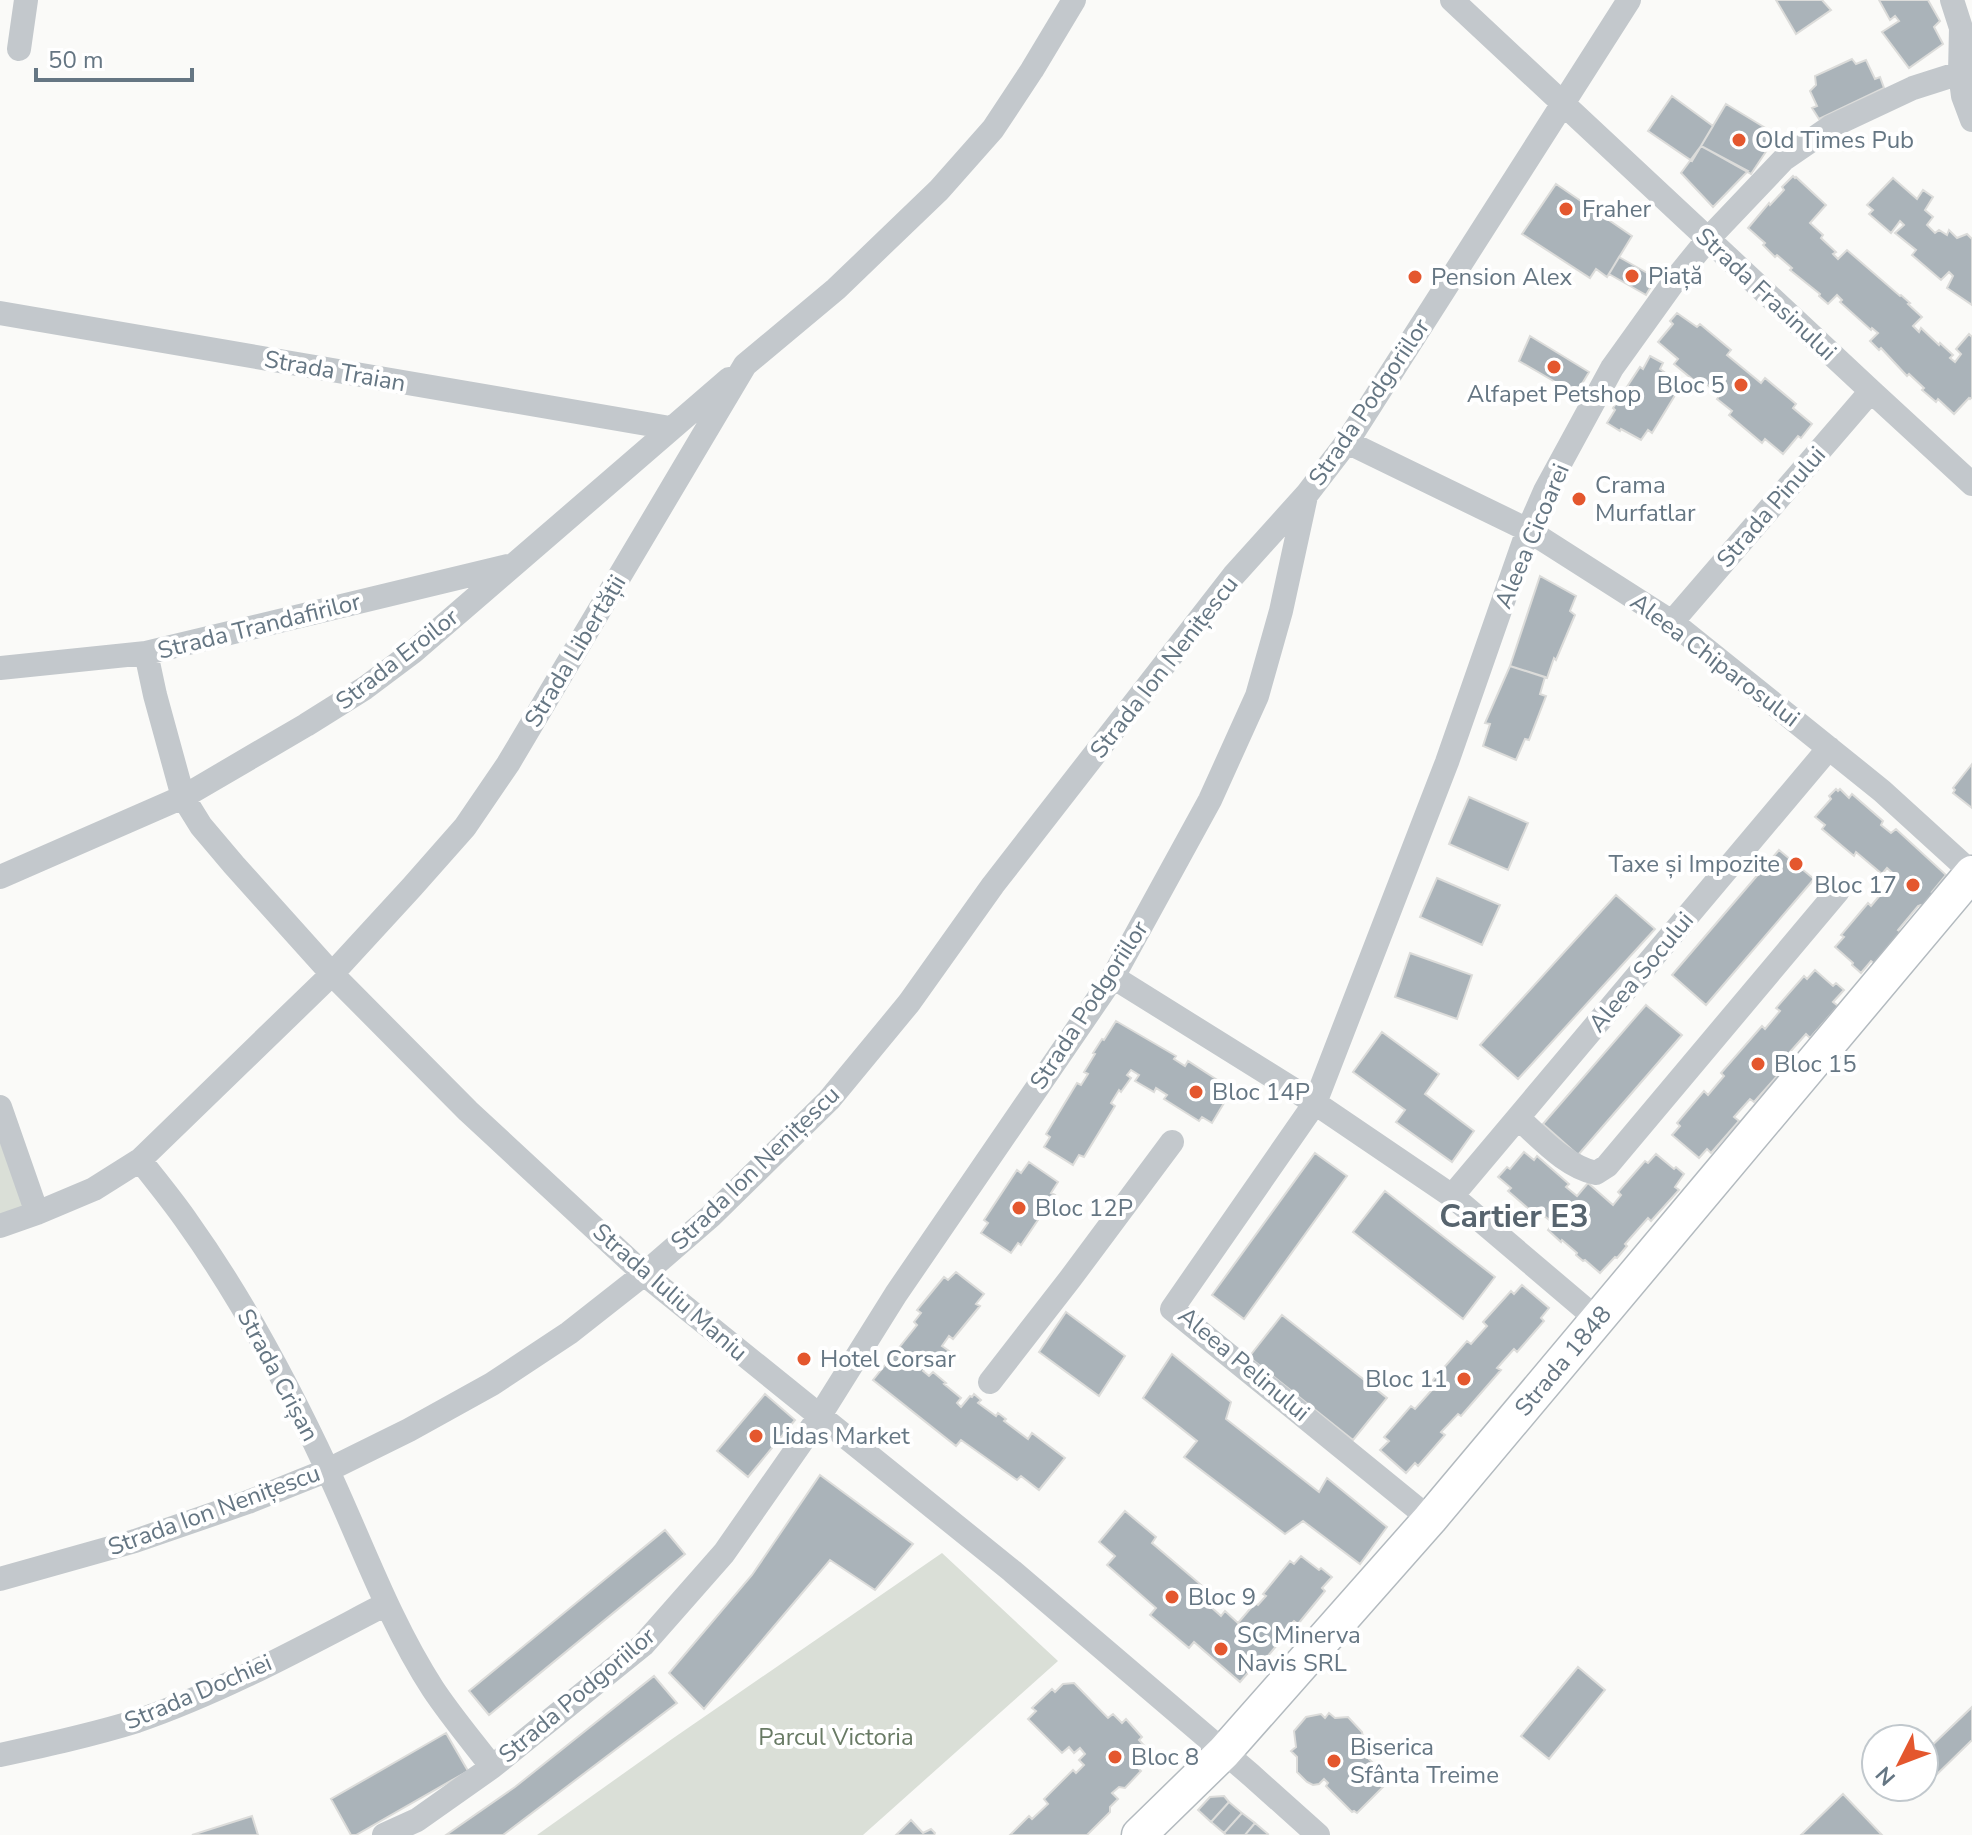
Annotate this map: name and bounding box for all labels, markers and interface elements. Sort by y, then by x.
scale bar [36,32,192,82]
text: 50 m [48,44,104,76]
place label: Old Times Pub [1755,124,1914,156]
marker: Old Times Pub [1730,131,1748,149]
place label: Fraher [1582,193,1652,225]
marker: Fraher [1557,200,1575,218]
street label: Strada Frasinului [1689,220,1843,368]
place label: Piață [1648,260,1703,292]
place label: Pension Alex [1431,261,1572,293]
marker: Piață [1623,267,1641,285]
marker: Pension Alex [1406,268,1424,286]
street label: Strada Podgoriilor [1301,312,1437,492]
street label: Strada Traian [262,343,408,399]
marker: Alfapet Petshop [1545,358,1563,376]
place label: Bloc 5 [1657,369,1725,401]
marker: Bloc 5 [1732,376,1750,394]
place label: Alfapet Petshop [1467,378,1641,410]
street label: Strada Pinului [1709,439,1833,575]
street label: Aleea Cicoarei [1487,459,1577,613]
place label: Crama Murfatlar [1595,469,1696,529]
marker: Crama Murfatlar [1570,490,1588,508]
street label: Strada Libertății [517,569,633,733]
street label: Strada Ion Nenițescu [1083,569,1245,765]
street label: Strada Trandafirilor [154,585,364,667]
street label: Aleea Chiparosului [1624,586,1806,734]
street label: Strada Eroilor [329,601,465,717]
place label: Taxe și Impozite [1609,848,1780,880]
marker: Taxe și Impozite [1787,855,1805,873]
place label: Bloc 17 [1814,869,1897,901]
marker: Bloc 17 [1904,876,1922,894]
street label: Aleea Socului [1581,905,1701,1039]
street label: Strada Podgoriilor [1022,914,1156,1096]
place label: Bloc 15 [1774,1048,1857,1080]
marker: Bloc 15 [1749,1055,1767,1073]
place label: Bloc 14P [1212,1076,1310,1108]
street label: Strada Ion Nenițescu [664,1079,846,1257]
marker: Bloc 14P [1187,1083,1205,1101]
place label: Bloc 12P [1035,1192,1133,1224]
district label: Cartier E3 [1439,1195,1589,1238]
marker: Bloc 12P [1010,1199,1028,1217]
street label: Strada Iuliu Maniu [586,1216,754,1368]
street label: Strada 1848 [1507,1299,1619,1423]
street label: Aleea Pelinului [1172,1300,1316,1428]
street label: Strada Crișan [230,1303,326,1447]
place label: Hotel Corsar [820,1343,956,1375]
marker: Hotel Corsar [795,1350,813,1368]
place label: Bloc 11 [1365,1363,1448,1395]
marker: Bloc 11 [1455,1370,1473,1388]
place label: Lidas Market [772,1420,910,1452]
marker: Lidas Market [747,1427,765,1445]
street label: Strada Ion Nenițescu [104,1457,324,1563]
place label: Bloc 9 [1188,1581,1256,1613]
marker: Bloc 9 [1163,1588,1181,1606]
place label: SC Minerva Navis SRL [1237,1619,1361,1679]
street label: Strada Podgoriilor [492,1620,662,1770]
marker: SC Minerva Navis SRL [1212,1640,1230,1658]
street label: Strada Dochiei [119,1647,277,1737]
park label: Parcul Victoria [758,1721,914,1753]
north arrow [1860,1723,1940,1803]
place label: Biserica Sfânta Treime [1350,1731,1499,1791]
place label: Bloc 8 [1131,1741,1199,1773]
marker: Bloc 8 [1106,1748,1124,1766]
marker: Biserica Sfânta Treime [1325,1752,1343,1770]
text: N [1869,1760,1903,1792]

